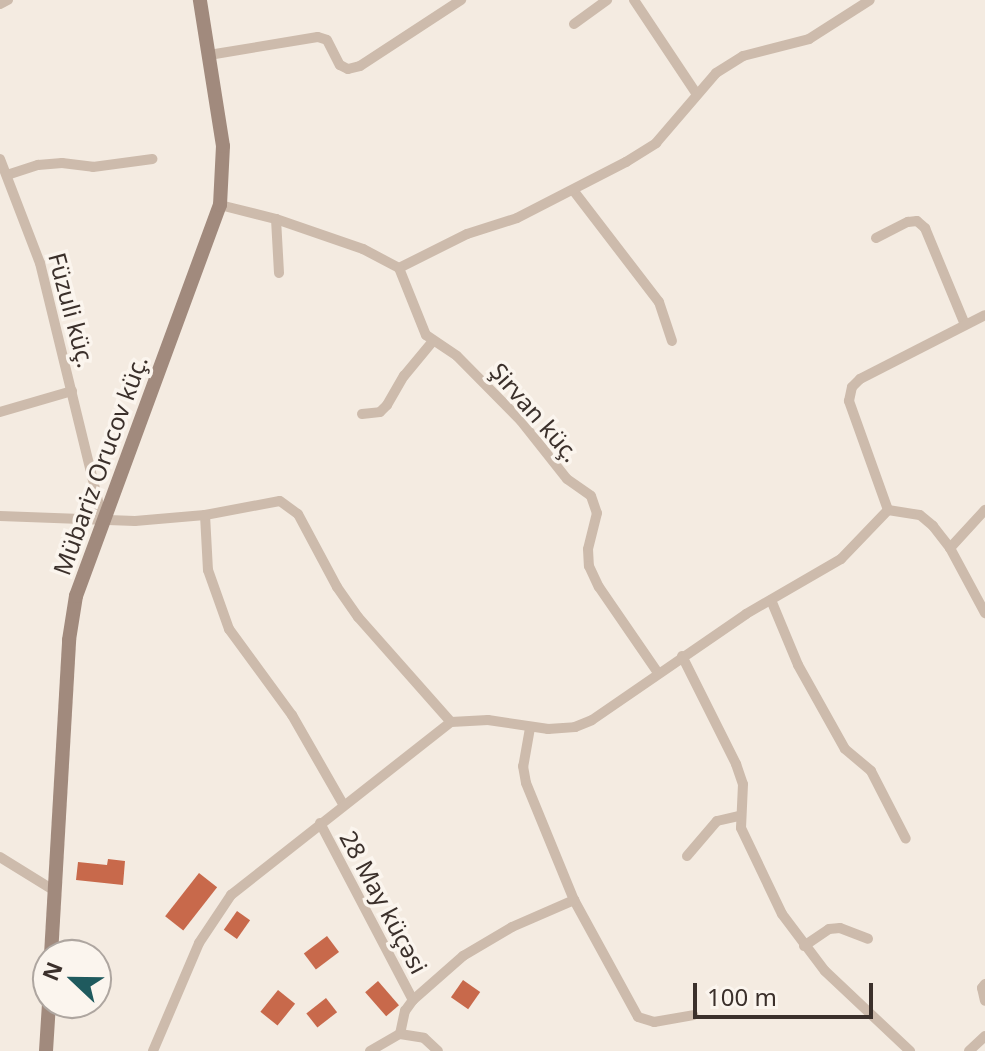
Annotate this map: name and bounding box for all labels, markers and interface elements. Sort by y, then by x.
street label: Füzuli küç. [43,249,101,371]
street label: Mübariz Orucov küç. [47,351,153,579]
street label: Şirvan küç. [484,357,586,467]
street label: 28 May küçəsi [334,826,434,978]
north arrow [32,939,112,1019]
text: N [34,957,69,985]
scale bar [697,967,877,1017]
text: 100 m [707,980,777,1013]

